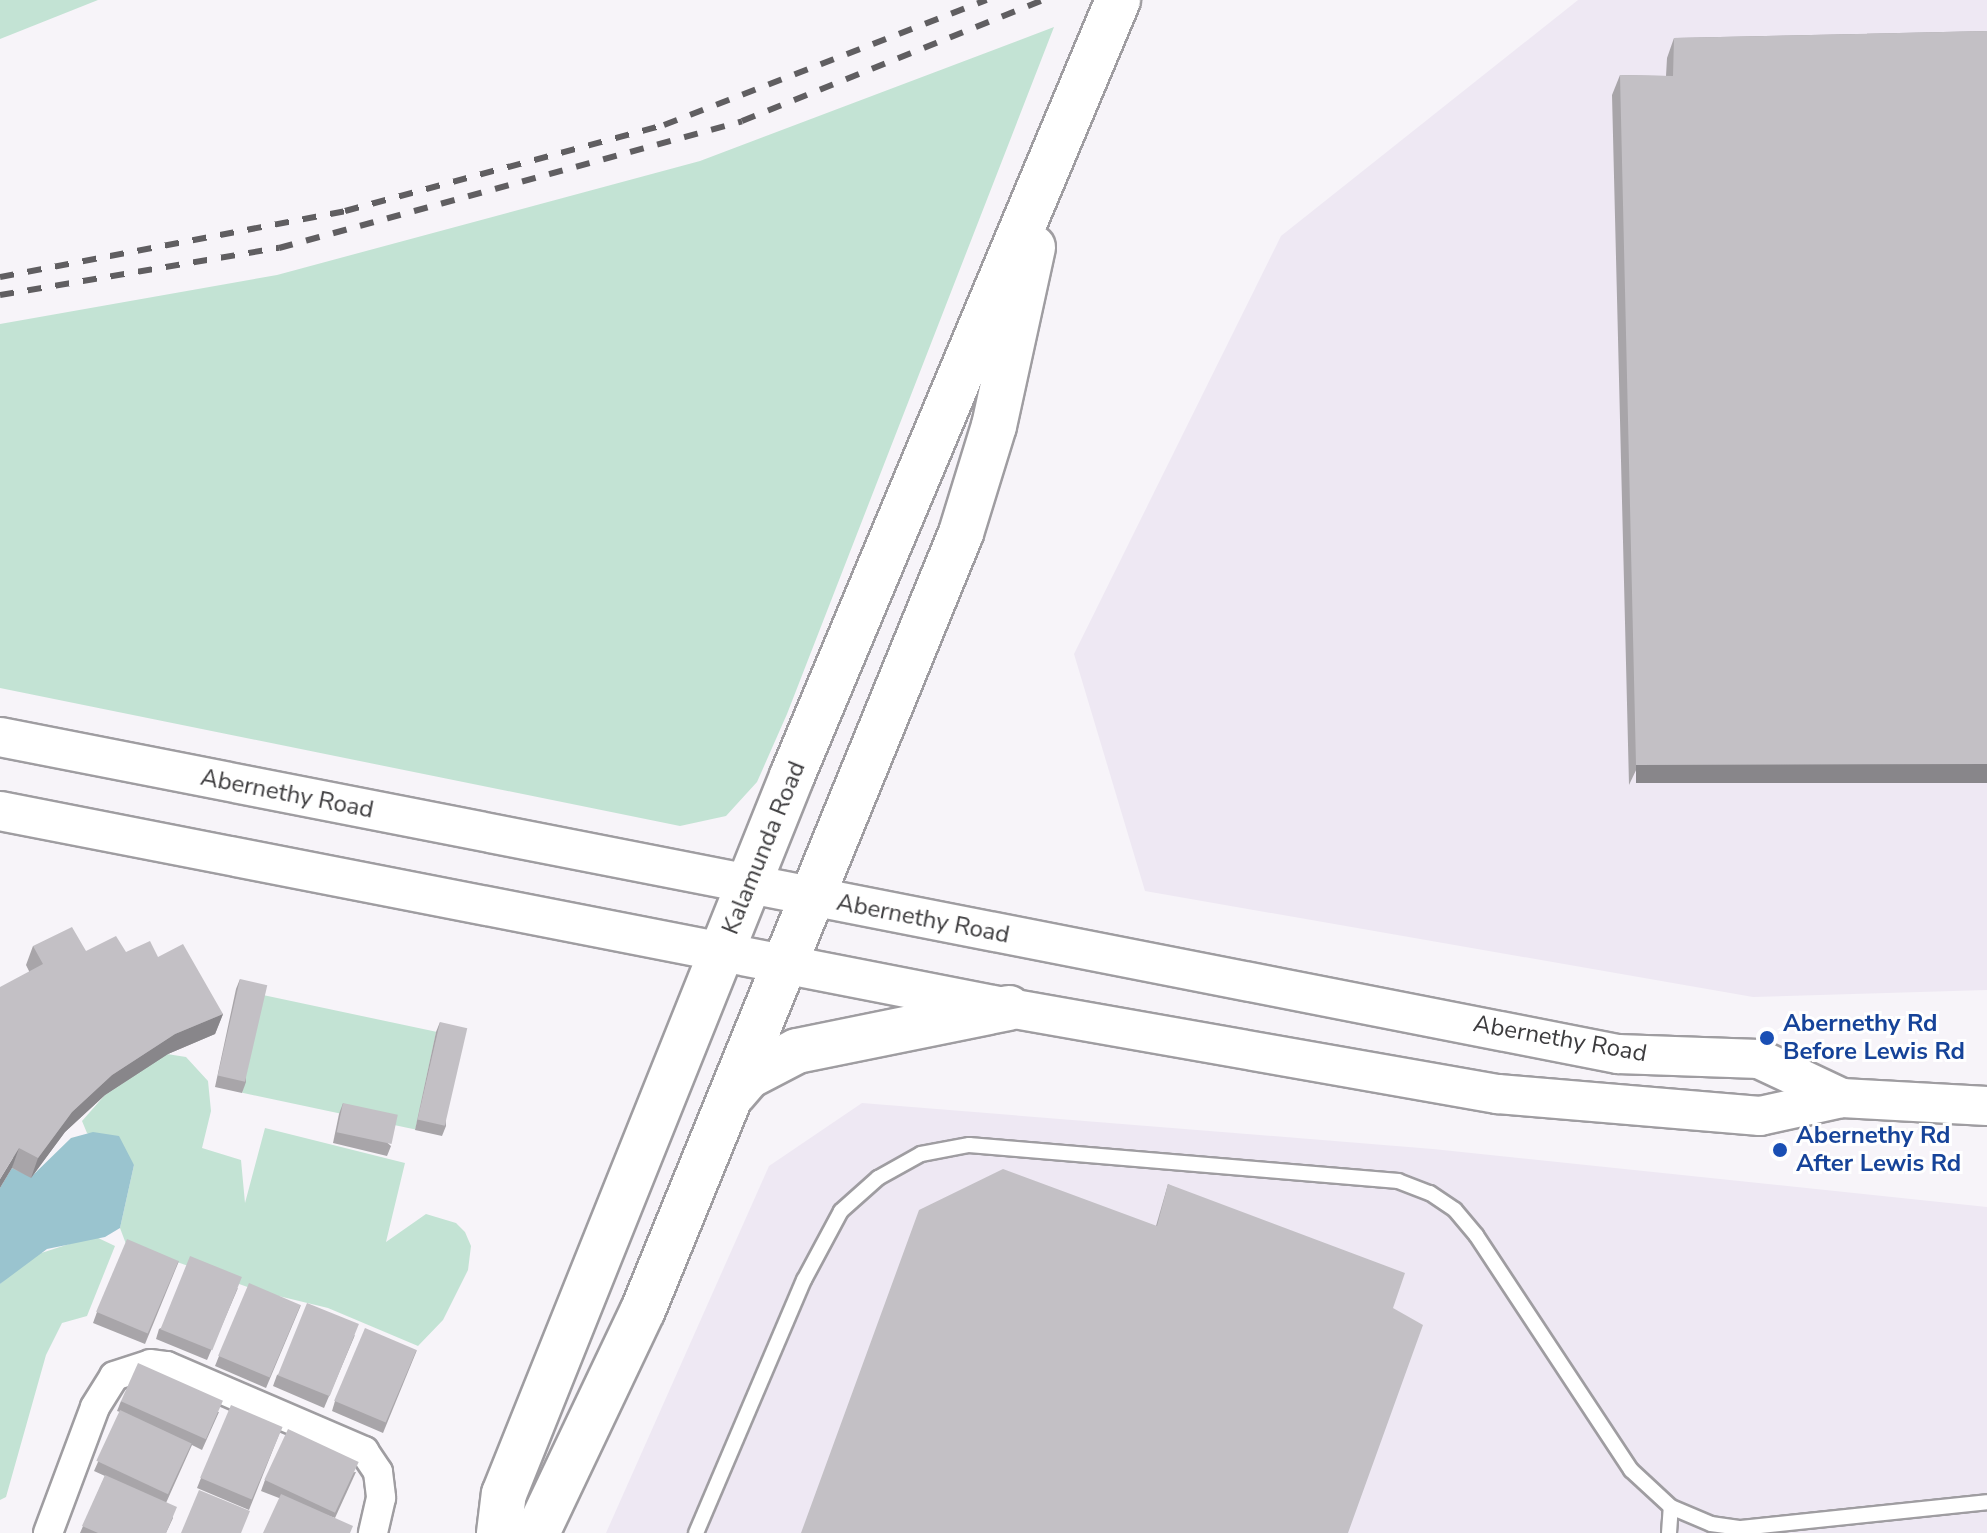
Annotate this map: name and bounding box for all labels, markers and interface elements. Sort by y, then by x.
street label: Kalamunda Road [716,757,812,939]
street label: Abernethy Road [198,763,376,825]
street label: Abernethy Road [834,888,1012,950]
street label: Abernethy Road [1471,1010,1649,1068]
place label: Abernethy Rd Before Lewis Rd [1783,1010,1965,1066]
marker: Abernethy Rd Before Lewis Rd [1758,1029,1776,1047]
place label: Abernethy Rd After Lewis Rd [1796,1122,1961,1178]
marker: Abernethy Rd After Lewis Rd [1771,1141,1789,1159]

